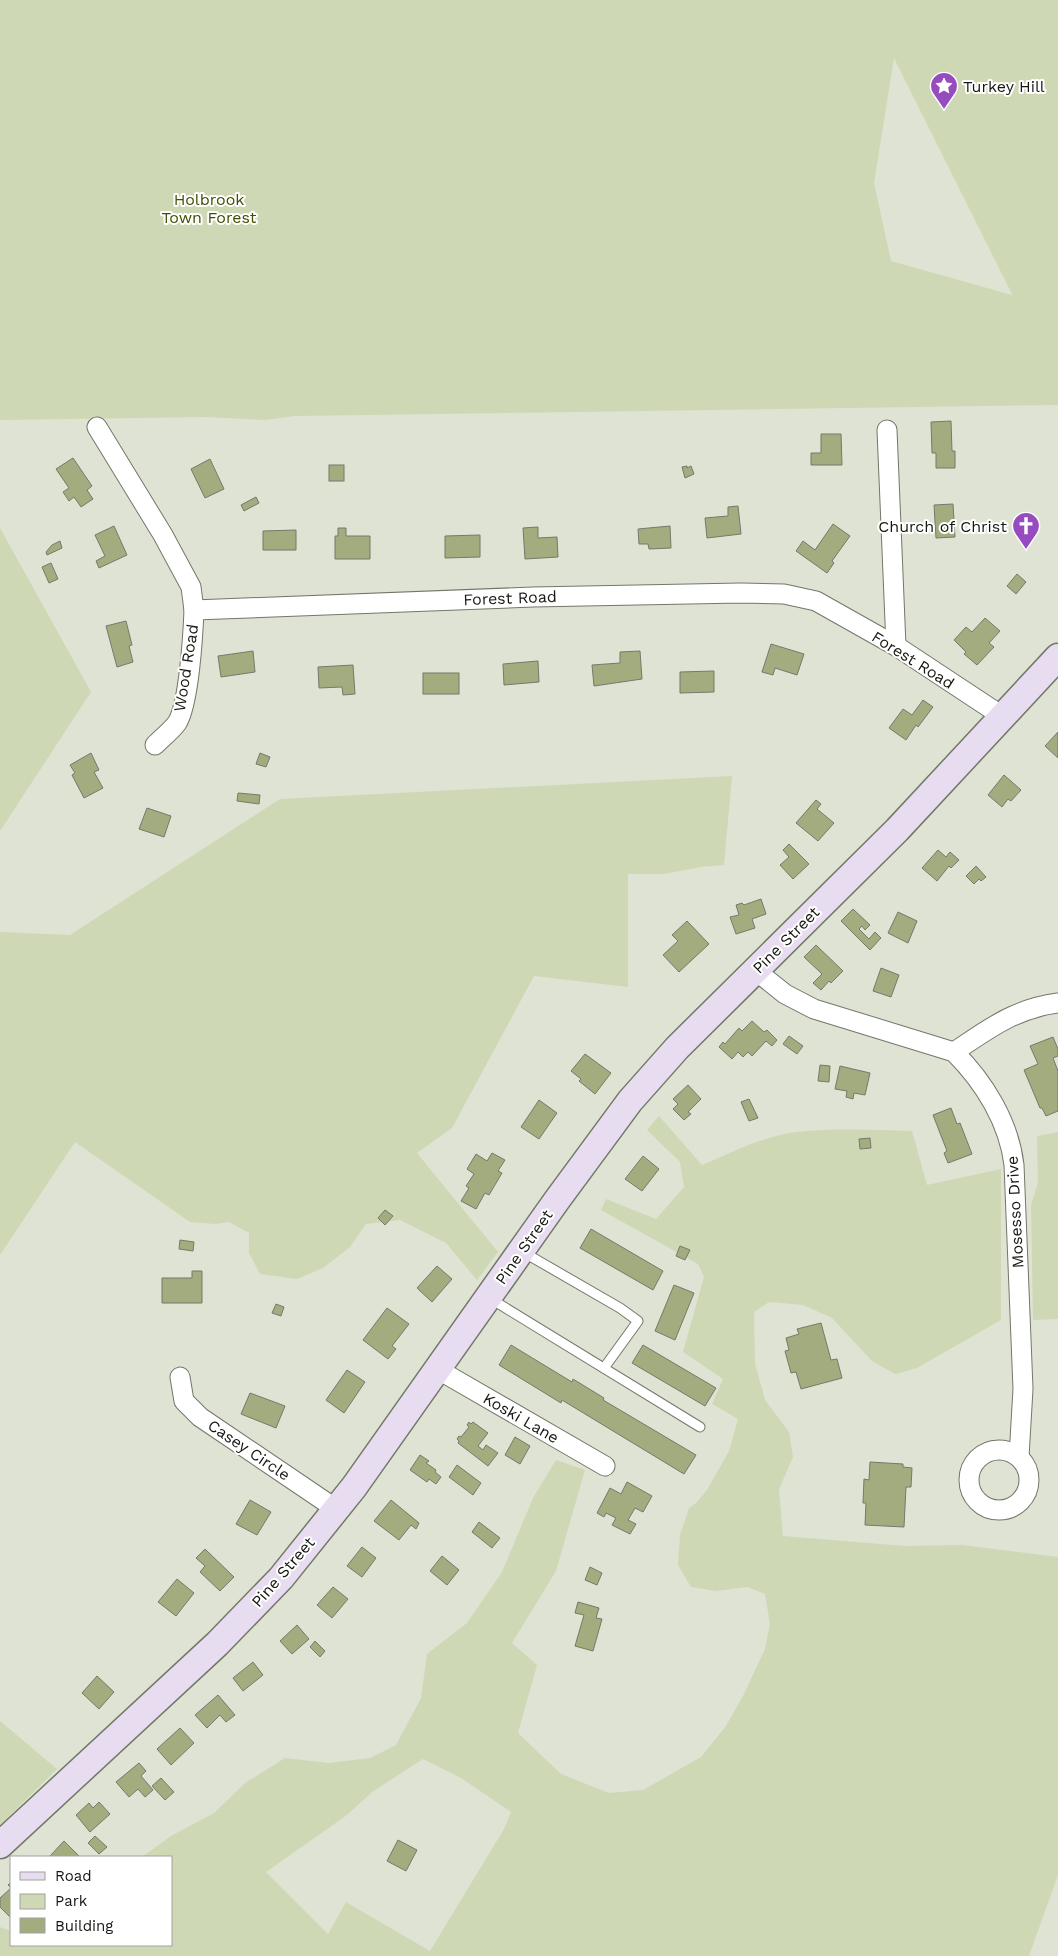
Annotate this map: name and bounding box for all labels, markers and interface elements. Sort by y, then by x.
place icon: Turkey Hill [929,71,959,110]
place label: Turkey Hill [963,77,1045,96]
park label: Holbrook Town Forest [161,190,257,227]
church icon: Church of Christ [1011,511,1041,550]
place label: Church of Christ [878,517,1007,536]
street label: Forest Road [463,587,557,609]
street label: Wood Road [170,623,202,713]
street label: Forest Road [868,627,958,693]
street label: Pine Street [749,902,824,977]
street label: Mosesso Drive [1003,1155,1027,1269]
street label: Pine Street [491,1206,557,1288]
street label: Koski Lane [480,1389,562,1447]
street label: Casey Circle [204,1416,294,1484]
street label: Pine Street [247,1533,319,1611]
legend [10,1856,172,1946]
text: Road [55,1867,92,1885]
text: Park [55,1892,88,1910]
text: Building [55,1917,113,1935]

